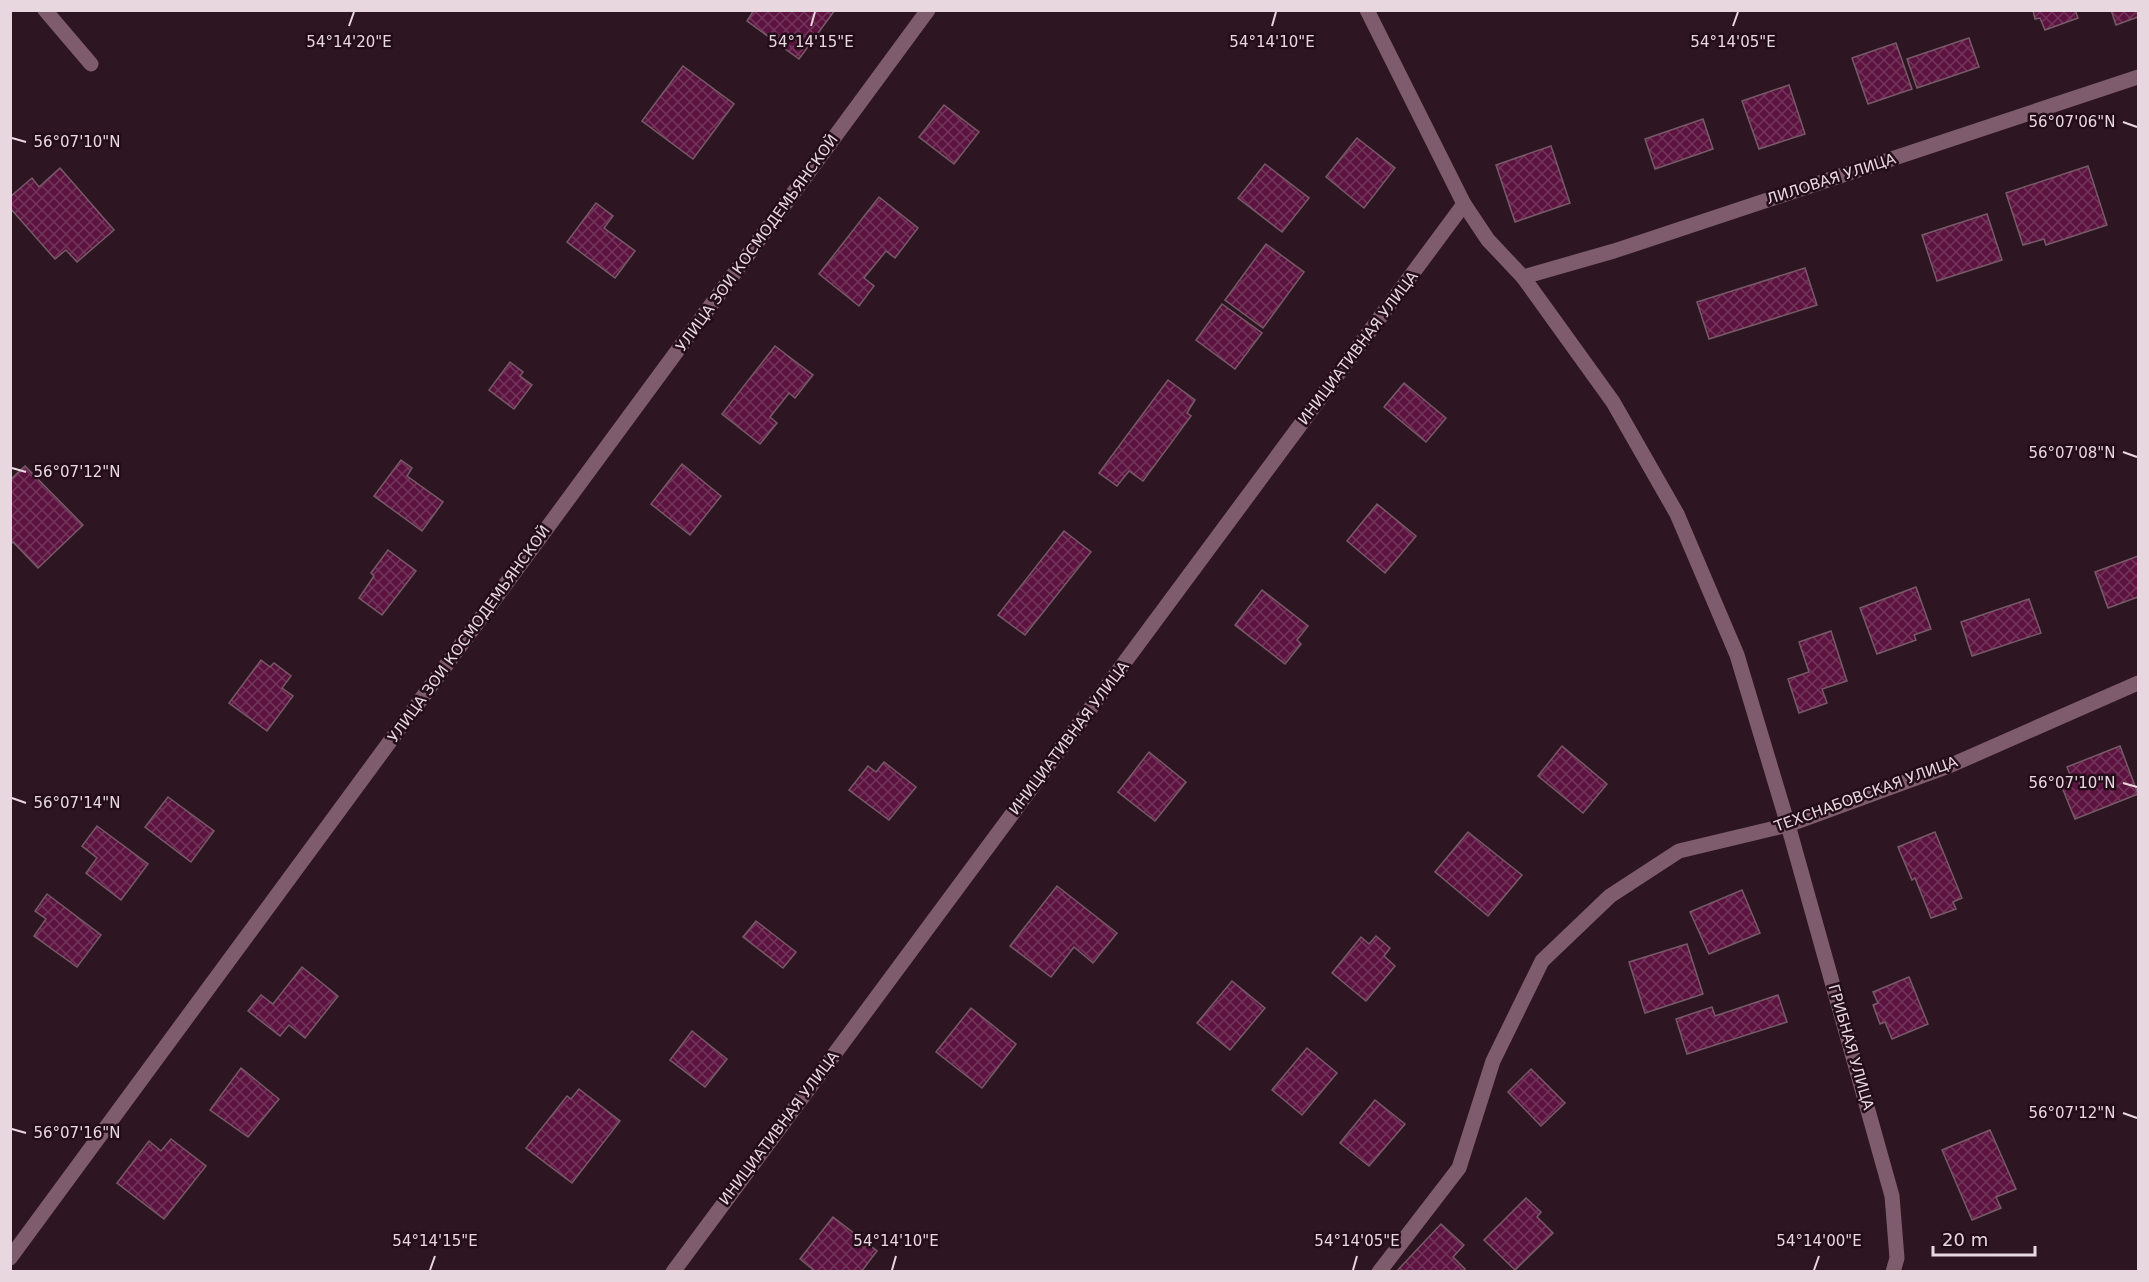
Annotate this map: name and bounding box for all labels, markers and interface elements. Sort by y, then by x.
text: 54°14'20"E [306,33,392,51]
text: 54°14'15"E [768,33,854,51]
text: 54°14'10"E [1229,33,1315,51]
text: 54°14'05"E [1690,33,1776,51]
text: 56°07'06"N [2028,113,2116,131]
street label: УЛИЦА ЗОИ КОСМОДЕМЬЯНСКОЙ [671,130,842,355]
text: 56°07'10"N [33,133,121,151]
street label: ЛИЛОВАЯ УЛИЦА [1764,149,1899,208]
street label: ИНИЦИАТИВНАЯ УЛИЦА [1294,267,1422,428]
text: 56°07'08"N [2028,444,2116,462]
text: 56°07'12"N [33,463,121,481]
street label: УЛИЦА ЗОИ КОСМОДЕМЬЯНСКОЙ [383,521,554,746]
street label: ИНИЦИАТИВНАЯ УЛИЦА [1005,657,1133,818]
street label: ТЕХСНАБОВСКАЯ УЛИЦА [1771,752,1961,836]
text: 56°07'10"N [2028,774,2116,792]
text: 56°07'14"N [33,794,121,812]
street label: ГРИБНАЯ УЛИЦА [1824,982,1878,1113]
street label: ИНИЦИАТИВНАЯ УЛИЦА [715,1047,843,1208]
text: 56°07'12"N [2028,1104,2116,1122]
text: 56°07'16"N [33,1124,121,1142]
scale bar [1933,1219,2035,1257]
text: 20 m [1942,1229,1988,1250]
text: 54°14'15"E [392,1232,478,1250]
text: 54°14'10"E [853,1232,939,1250]
text: 54°14'05"E [1314,1232,1400,1250]
text: 54°14'00"E [1776,1232,1862,1250]

